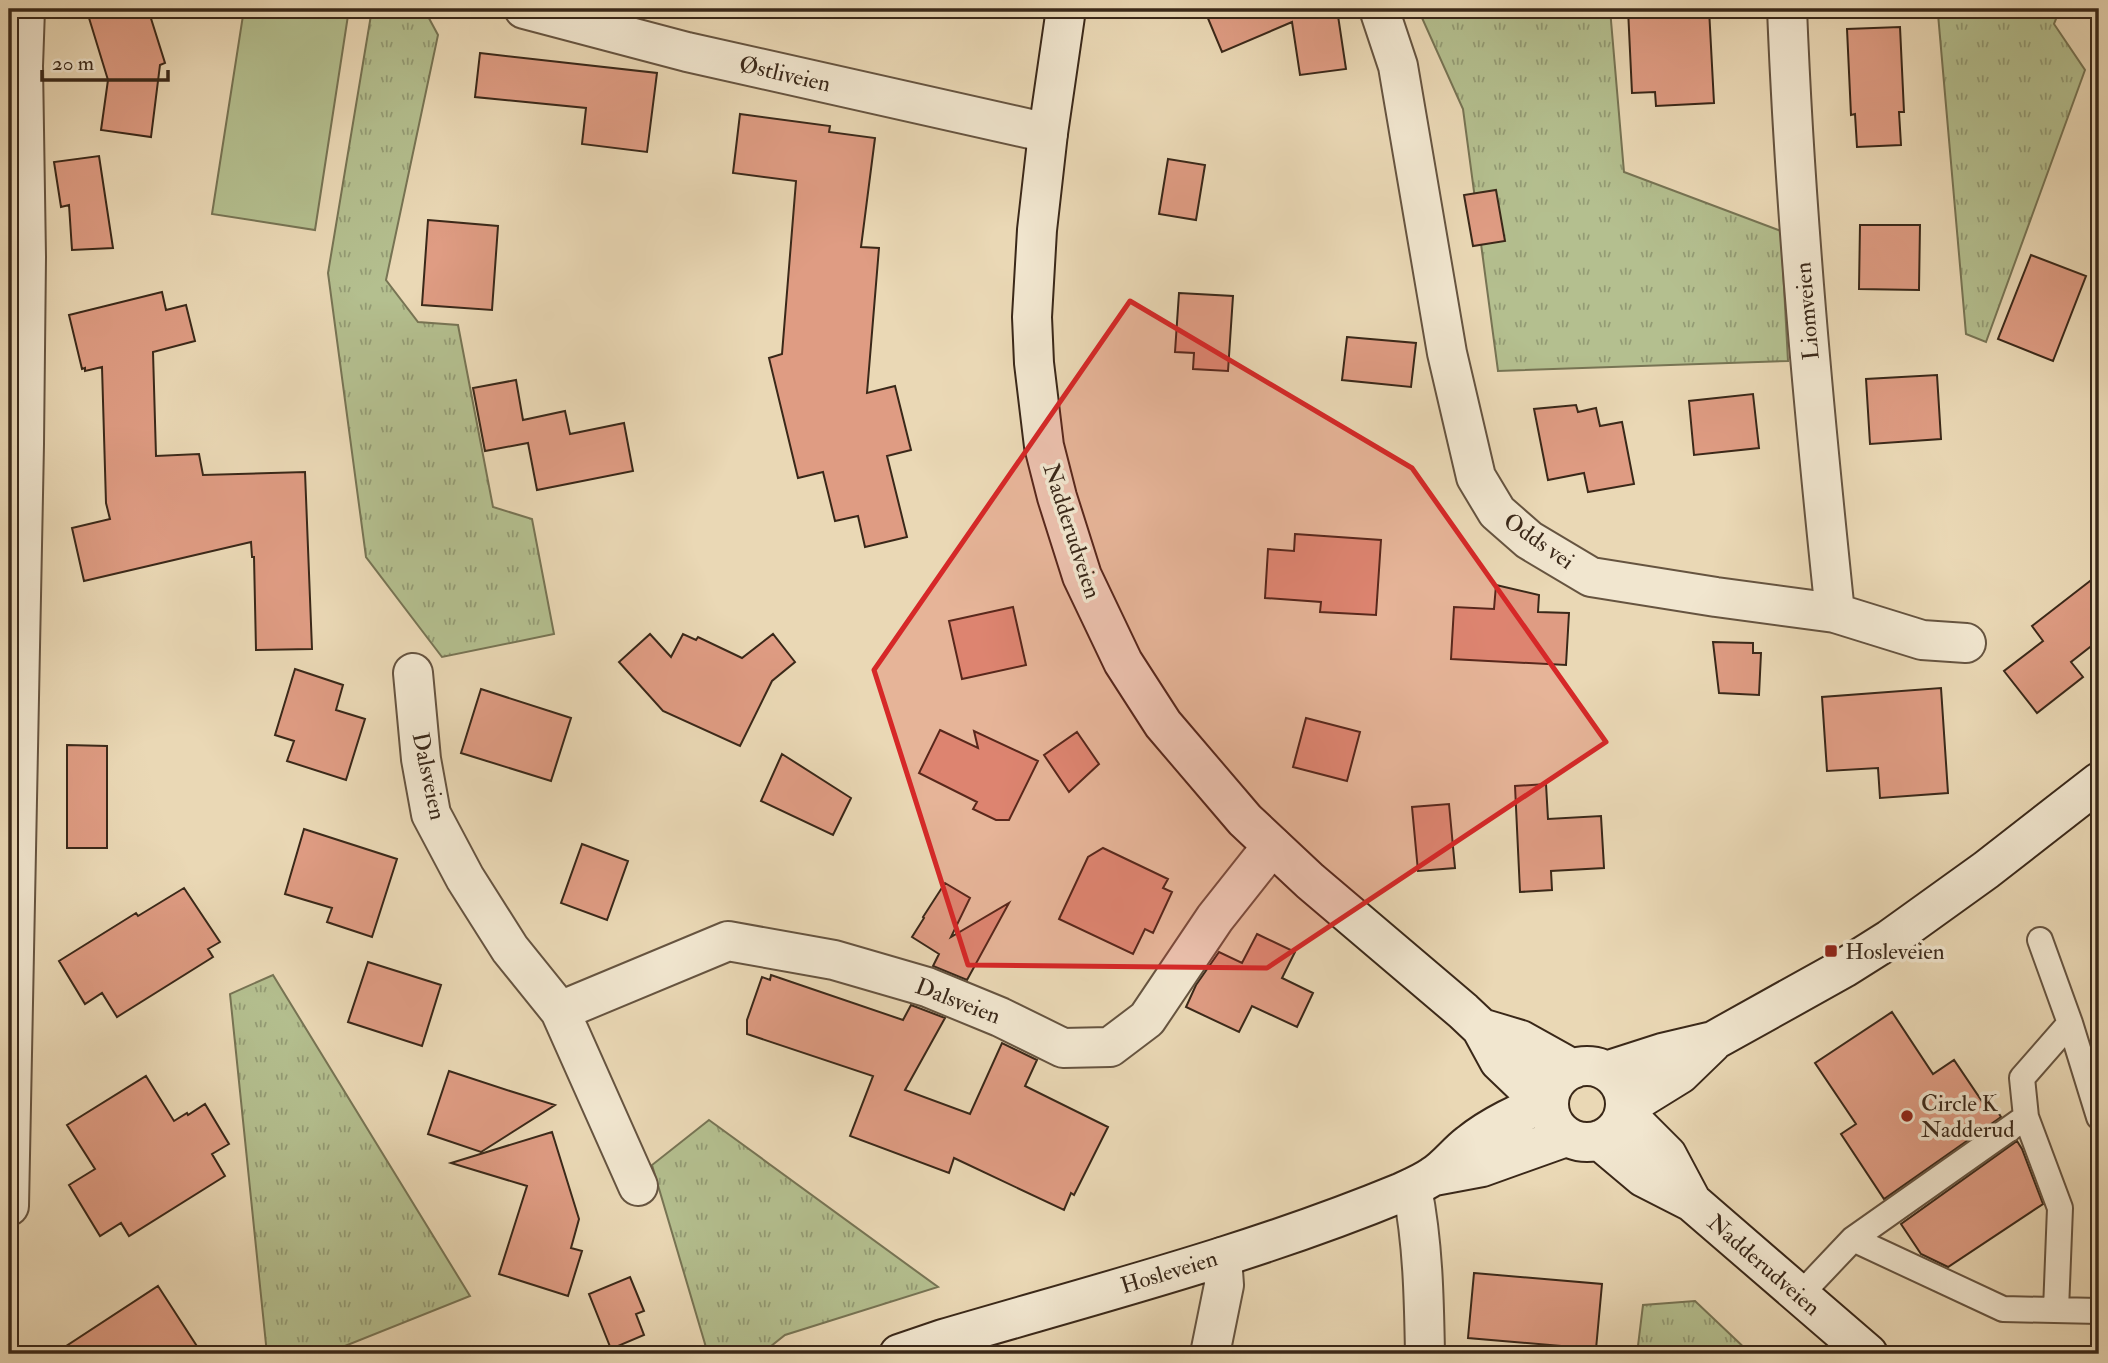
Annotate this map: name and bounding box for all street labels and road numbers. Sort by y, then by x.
street label: Østliveien [737,49,834,99]
street label: Liomveien [1788,261,1826,361]
street label: Nadderudveien [1037,460,1108,602]
street label: Odds vei [1498,506,1580,576]
street label: Dalsveien [406,730,452,823]
street label: Dalsveien [911,972,1005,1030]
street label: Nadderudveien [1702,1208,1827,1322]
street label: Hosleveien [1117,1244,1221,1300]

